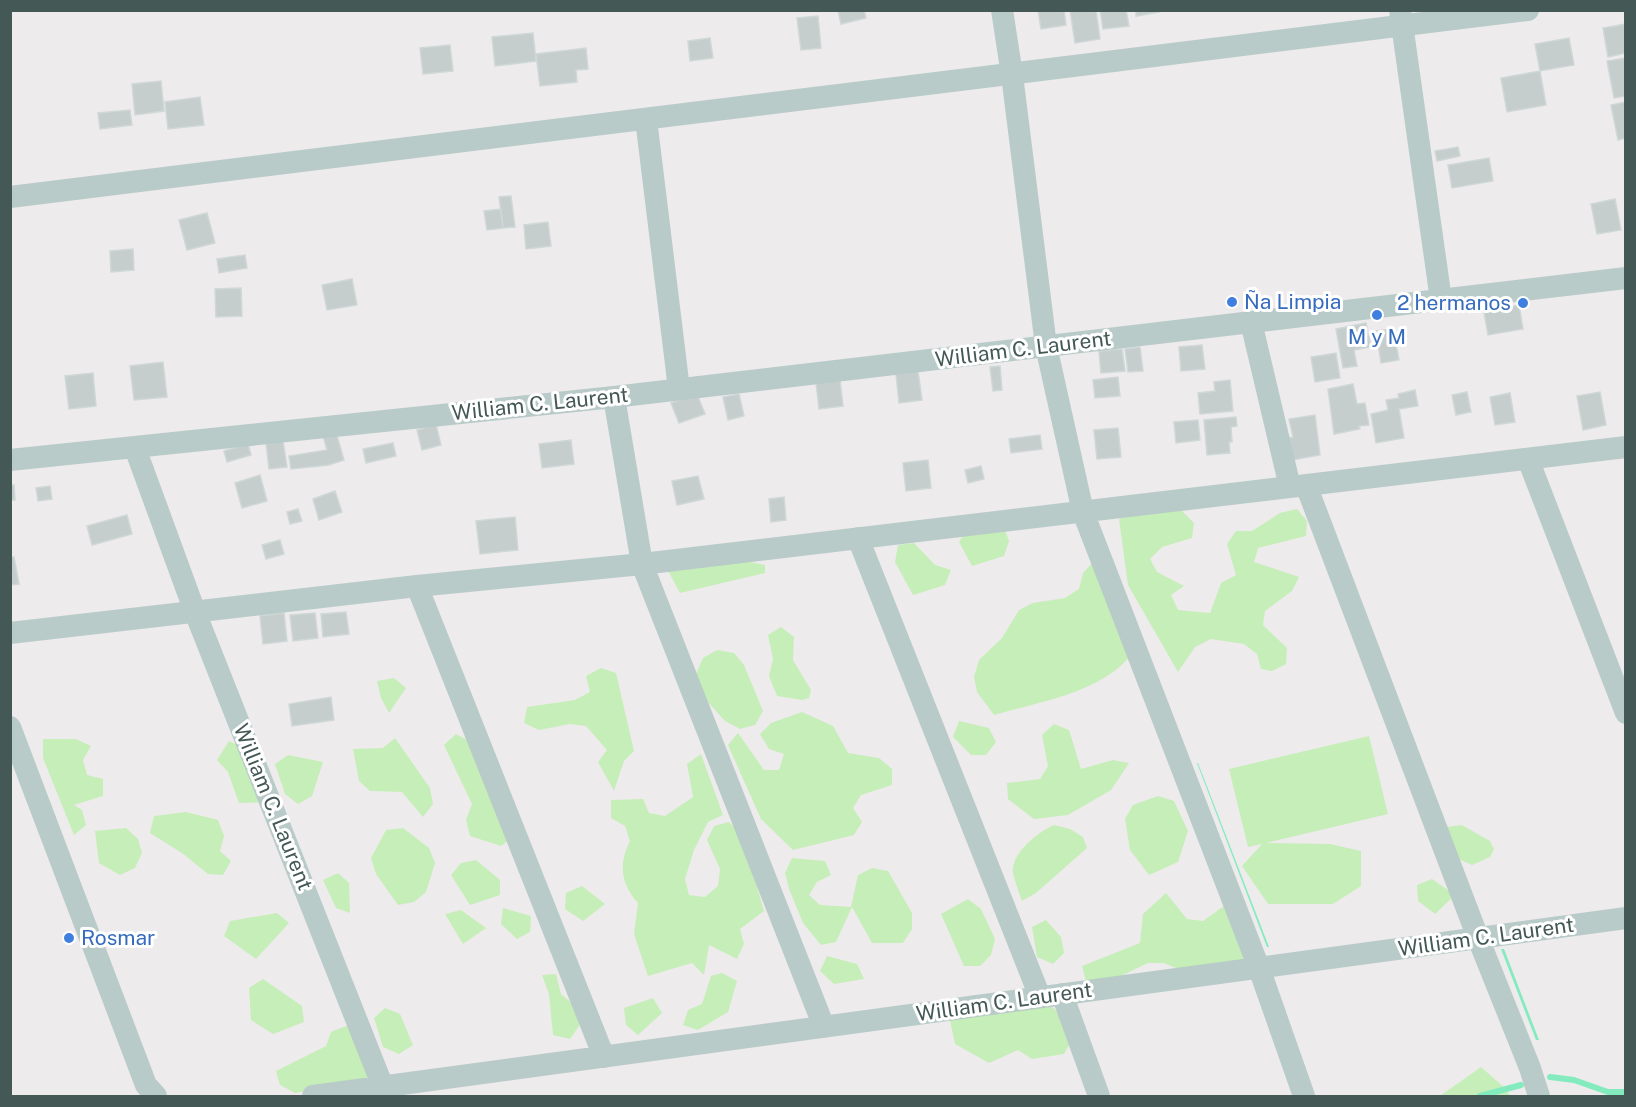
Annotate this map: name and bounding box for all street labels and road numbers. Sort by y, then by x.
street label: William C. Laurent [933,325,1112,372]
street label: William C. Laurent [451,382,629,425]
street label: William C. Laurent [229,720,318,894]
street label: William C. Laurent [1396,912,1575,961]
street label: William C. Laurent [914,977,1093,1026]

